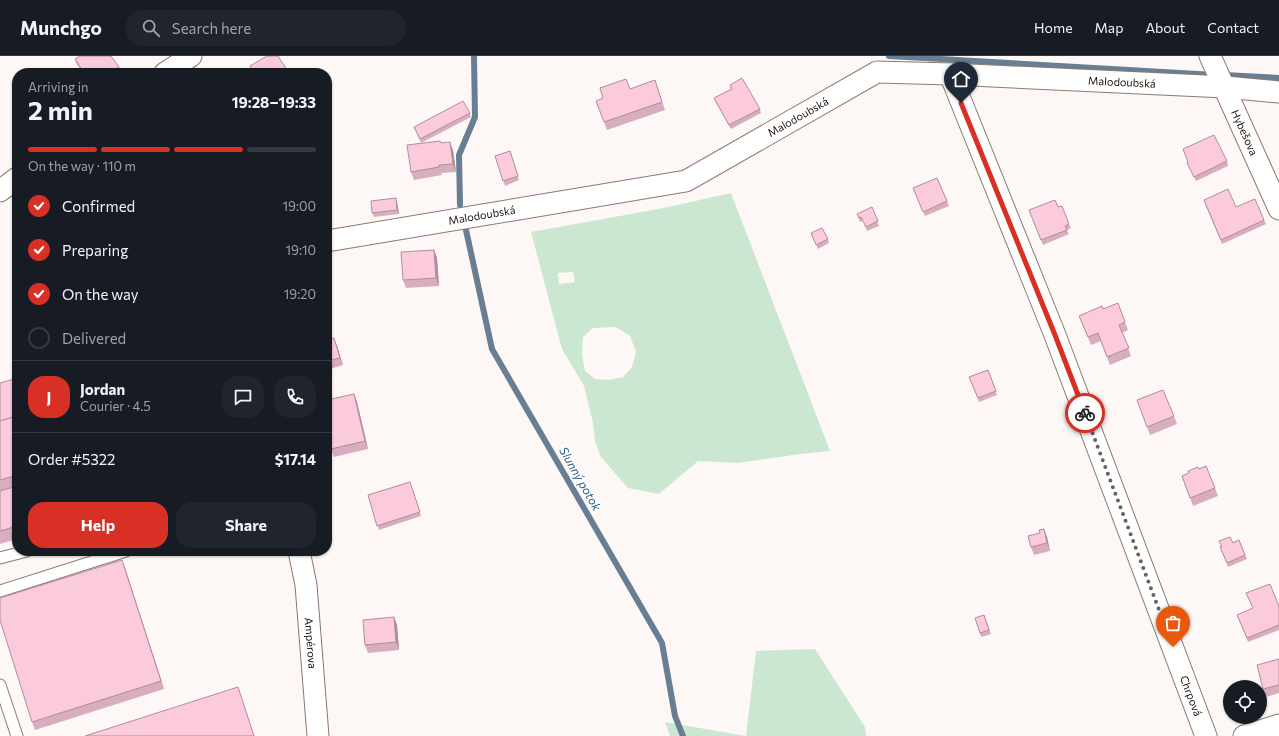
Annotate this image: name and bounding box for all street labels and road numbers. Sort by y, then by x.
street label: Malodoubská [1088,74,1156,90]
street label: Malodoubská [765,94,830,139]
street label: Hybešova [1229,107,1261,157]
street label: Malodoubská [447,203,516,227]
street label: Ampérova [303,617,320,669]
street label: Chrpová [1178,674,1205,718]

